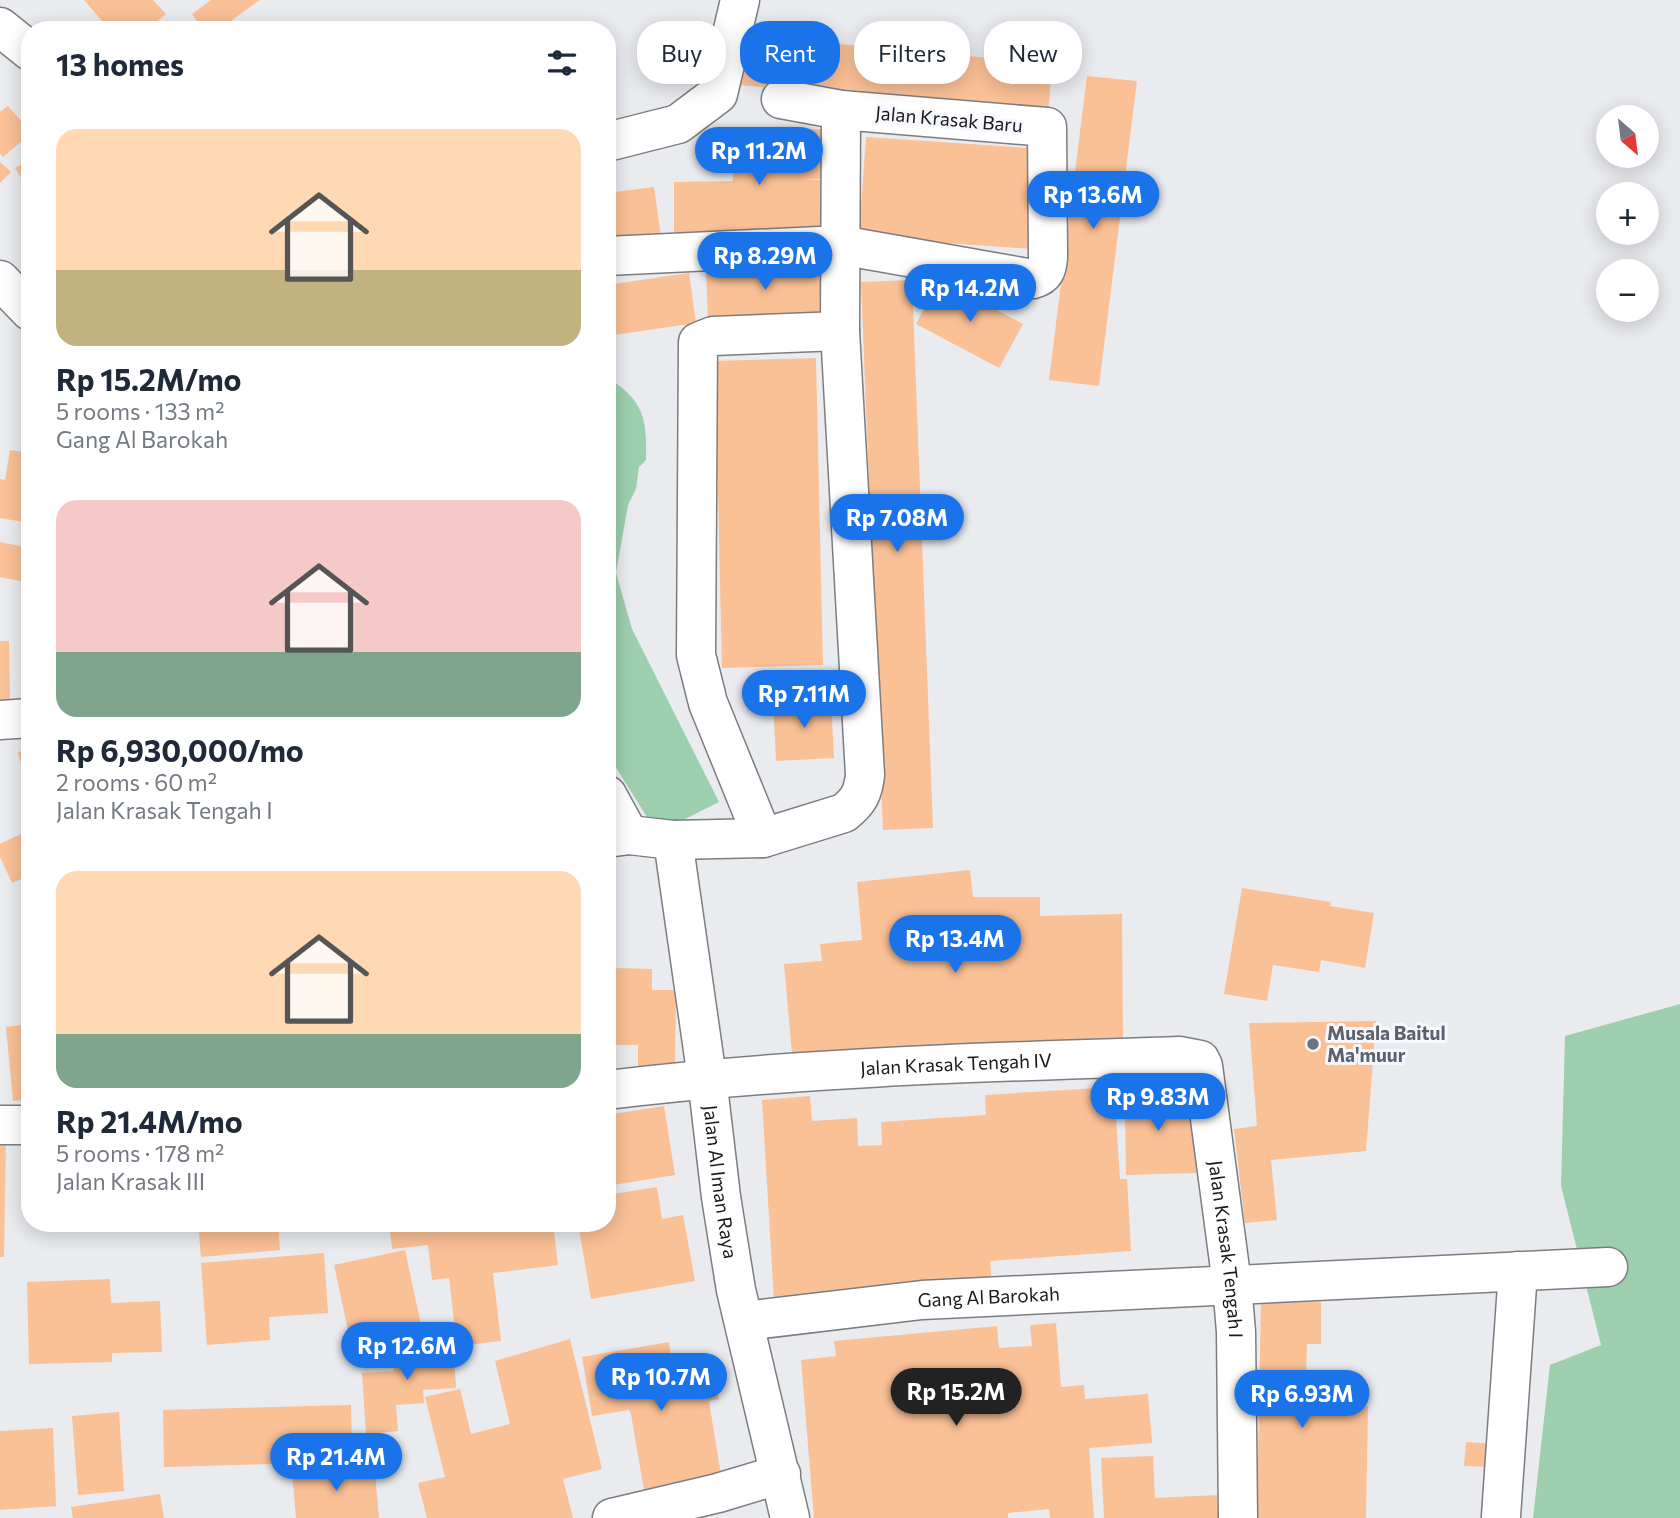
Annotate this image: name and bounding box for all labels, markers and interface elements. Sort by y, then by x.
chip: Buy [637,21,726,84]
chip: Rent [740,21,840,84]
chip: Filters [854,21,970,84]
chip: New [984,21,1082,84]
icon: filters [543,44,581,82]
text: 13 homes [56,45,184,82]
street label: Jalan Krasak Baru [874,101,1024,136]
north arrow [1596,105,1659,168]
map controls [1596,105,1659,322]
pin: Rp 11.2M [687,128,831,187]
text: Rp 11.2M [711,136,807,164]
pin: Rp 13.6M [1021,172,1165,231]
icon: home [256,174,382,300]
text: Rp 13.6M [1043,180,1143,208]
button: + [1596,182,1659,245]
pin: Rp 8.29M [693,232,837,292]
text: Rp 8.29M [713,241,817,269]
button: − [1596,259,1659,322]
pin: Rp 14.2M [898,264,1042,324]
text: Rp 14.2M [920,273,1020,301]
text: Rp 15.2M/mo [56,360,242,397]
text: 5 rooms · 133 m² [56,397,224,425]
text: Gang Al Barokah [56,425,228,453]
pin: Rp 7.08M [825,494,969,554]
text: Rp 7.08M [846,503,948,531]
icon: home [256,545,382,671]
pin: Rp 7.11M [732,670,876,730]
text: Rp 7.11M [758,679,850,707]
text: Rp 6,930,000/mo [56,731,304,768]
text: 2 rooms · 60 m² [56,768,217,796]
text: Jalan Krasak Tengah I [56,796,273,824]
icon: home [256,916,382,1042]
pin: Rp 13.4M [883,916,1027,975]
text: Rp 13.4M [905,924,1005,952]
place label: Musala Baitul Ma'muur [1327,1021,1446,1066]
marker: Musala Baitul Ma'muur [1305,1036,1321,1052]
street label: Jalan Krasak Tengah IV [859,1048,1052,1079]
pin: Rp 9.83M [1086,1074,1230,1133]
text: Rp 9.83M [1106,1082,1210,1110]
text: Rp 21.4M/mo [56,1102,243,1139]
street label: Jalan Al Iman Raya [699,1104,743,1260]
text: 5 rooms · 178 m² [56,1139,224,1167]
street label: Jalan Krasak Tengah I [1205,1159,1248,1338]
text: Jalan Krasak III [56,1167,205,1195]
street label: Gang Al Barokah [917,1281,1060,1311]
pin: Rp 12.6M [335,1322,479,1382]
text: Rp 12.6M [357,1331,457,1359]
pin: Rp 10.7M [589,1354,733,1413]
text: Rp 10.7M [611,1362,711,1390]
pin: Rp 15.2M [884,1368,1028,1428]
pin: Rp 6.93M [1230,1370,1374,1430]
text: Rp 15.2M [907,1377,1005,1405]
text: Rp 6.93M [1250,1379,1354,1407]
pin: Rp 21.4M [264,1434,408,1493]
text: Rp 21.4M [286,1442,386,1470]

